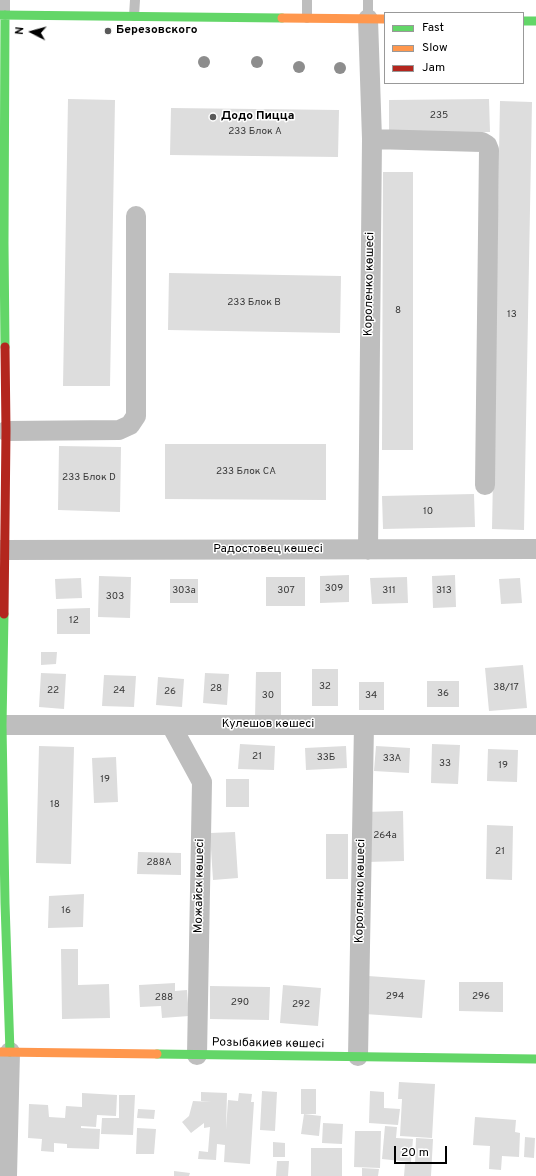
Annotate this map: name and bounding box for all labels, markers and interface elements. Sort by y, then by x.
north arrow [12,12,52,52]
legend [384,12,524,84]
text: Fast [422,20,444,36]
place label: Березовского [116,24,197,38]
text: N [13,26,27,35]
marker: Березовского [103,26,113,36]
text: Slow [422,40,448,56]
text: Jam [422,60,445,76]
place label: Додо Пицца [221,110,294,124]
house number: 235 [430,110,448,122]
marker: Додо Пицца [208,112,218,122]
house number: 233 Блок A [228,126,282,138]
street label: Короленко көшесі [362,232,378,336]
house number: 233 Блок B [227,297,281,309]
house number: 8 [395,305,401,317]
house number: 13 [507,309,517,321]
house number: 233 Блок CА [216,466,276,478]
house number: 233 Блок D [62,472,116,484]
house number: 10 [423,506,433,518]
street label: Радостовец көшесі [213,543,323,557]
house number: 309 [325,583,343,595]
house number: 303а [172,585,196,597]
house number: 307 [277,585,295,597]
house number: 311 [382,585,396,597]
house number: 313 [436,585,452,597]
house number: 303 [106,591,124,603]
house number: 12 [69,615,79,627]
house number: 32 [319,681,331,693]
house number: 38/17 [493,682,519,694]
house number: 28 [210,683,222,695]
house number: 22 [47,685,59,697]
house number: 24 [113,685,125,697]
house number: 26 [164,686,176,698]
house number: 36 [437,688,449,700]
house number: 30 [262,690,274,702]
house number: 34 [365,690,377,702]
street label: Кулешов көшесі [222,718,314,732]
house number: 21 [252,751,262,763]
house number: 33Б [317,752,335,764]
house number: 33А [383,753,401,765]
house number: 33 [439,758,451,770]
house number: 19 [498,760,508,772]
house number: 19 [100,774,110,786]
house number: 18 [50,799,60,811]
house number: 264а [373,830,397,842]
street label: Можайск көшесі [192,839,208,933]
street label: Короленко көшесі [353,839,369,943]
house number: 21 [495,846,505,858]
house number: 288А [146,857,172,869]
house number: 16 [61,905,71,917]
house number: 294 [386,991,404,1003]
house number: 296 [472,991,490,1003]
house number: 288 [155,992,173,1004]
house number: 290 [231,997,249,1009]
house number: 292 [292,999,310,1011]
street label: Розыбакиев көшесі [212,1036,324,1052]
scale bar [396,1138,449,1164]
text: 20 m [401,1145,429,1161]

